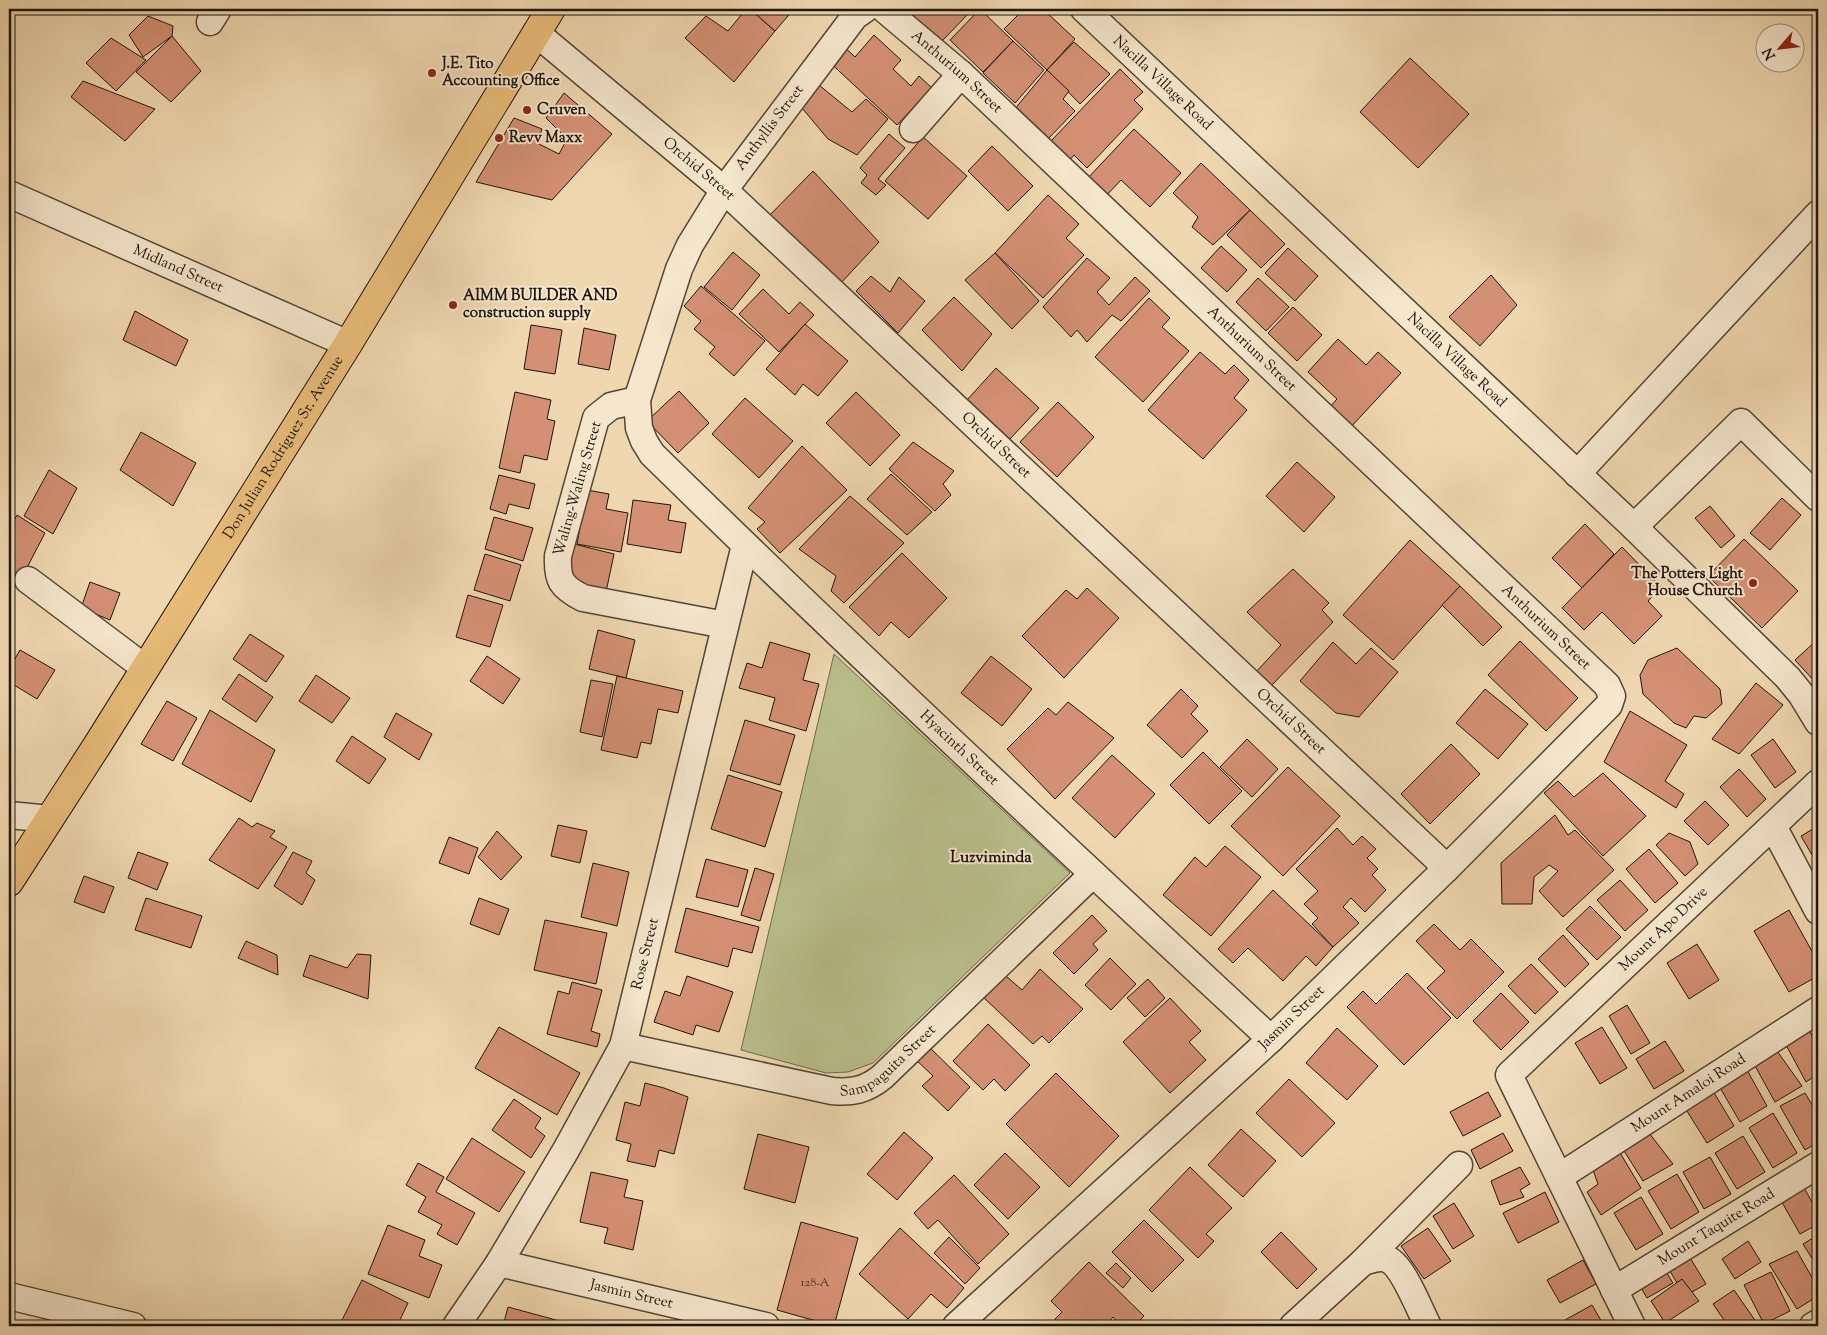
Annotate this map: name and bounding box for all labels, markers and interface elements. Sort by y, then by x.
north arrow [1754,22,1804,72]
street label: Anthurium Street [906,25,1007,118]
street label: Nacilla Village Road [1108,31,1218,136]
text: N [1759,44,1782,63]
place label: J.E. Tito Accounting Office [441,54,560,92]
marker: J.E. Tito Accounting Office [426,67,438,79]
street label: Anthyllis Street [731,81,809,175]
place label: Cruven [537,100,587,121]
marker: Cruven [521,104,533,116]
place label: Revv Maxx [509,128,583,149]
marker: Revv Maxx [493,132,505,144]
street label: Orchid Street [658,132,739,205]
street label: Midland Street [130,240,227,298]
place label: AIMM BUILDER AND construction supply [463,286,618,324]
marker: AIMM BUILDER AND construction supply [447,299,459,311]
street label: Anthurium Street [1202,301,1301,397]
street label: Nacilla Village Road [1402,308,1512,413]
street label: Don Julian Rodriguez Sr. Avenue [218,352,349,543]
street label: Orchid Street [957,407,1036,483]
street label: Waling-Waling Street [549,419,607,559]
place label: The Potters Light House Church [1631,564,1744,602]
marker: The Potters Light House Church [1747,577,1759,589]
street label: Anthurium Street [1497,580,1595,675]
street label: Orchid Street [1251,684,1330,760]
street label: Hyacinth Street [915,706,1003,791]
district label: Luzviminda [950,847,1032,870]
street label: Mount Apo Drive [1614,882,1713,976]
street label: Rose Street [627,916,664,992]
street label: Jasmin Street [1254,981,1330,1056]
street label: Sampaguita Street [839,1020,941,1102]
street label: Mount Amaloi Road [1627,1049,1750,1138]
street label: Mount Taquite Road [1654,1183,1779,1271]
street label: Jasmin Street [587,1274,675,1314]
house number: 128-A [801,1274,830,1292]

